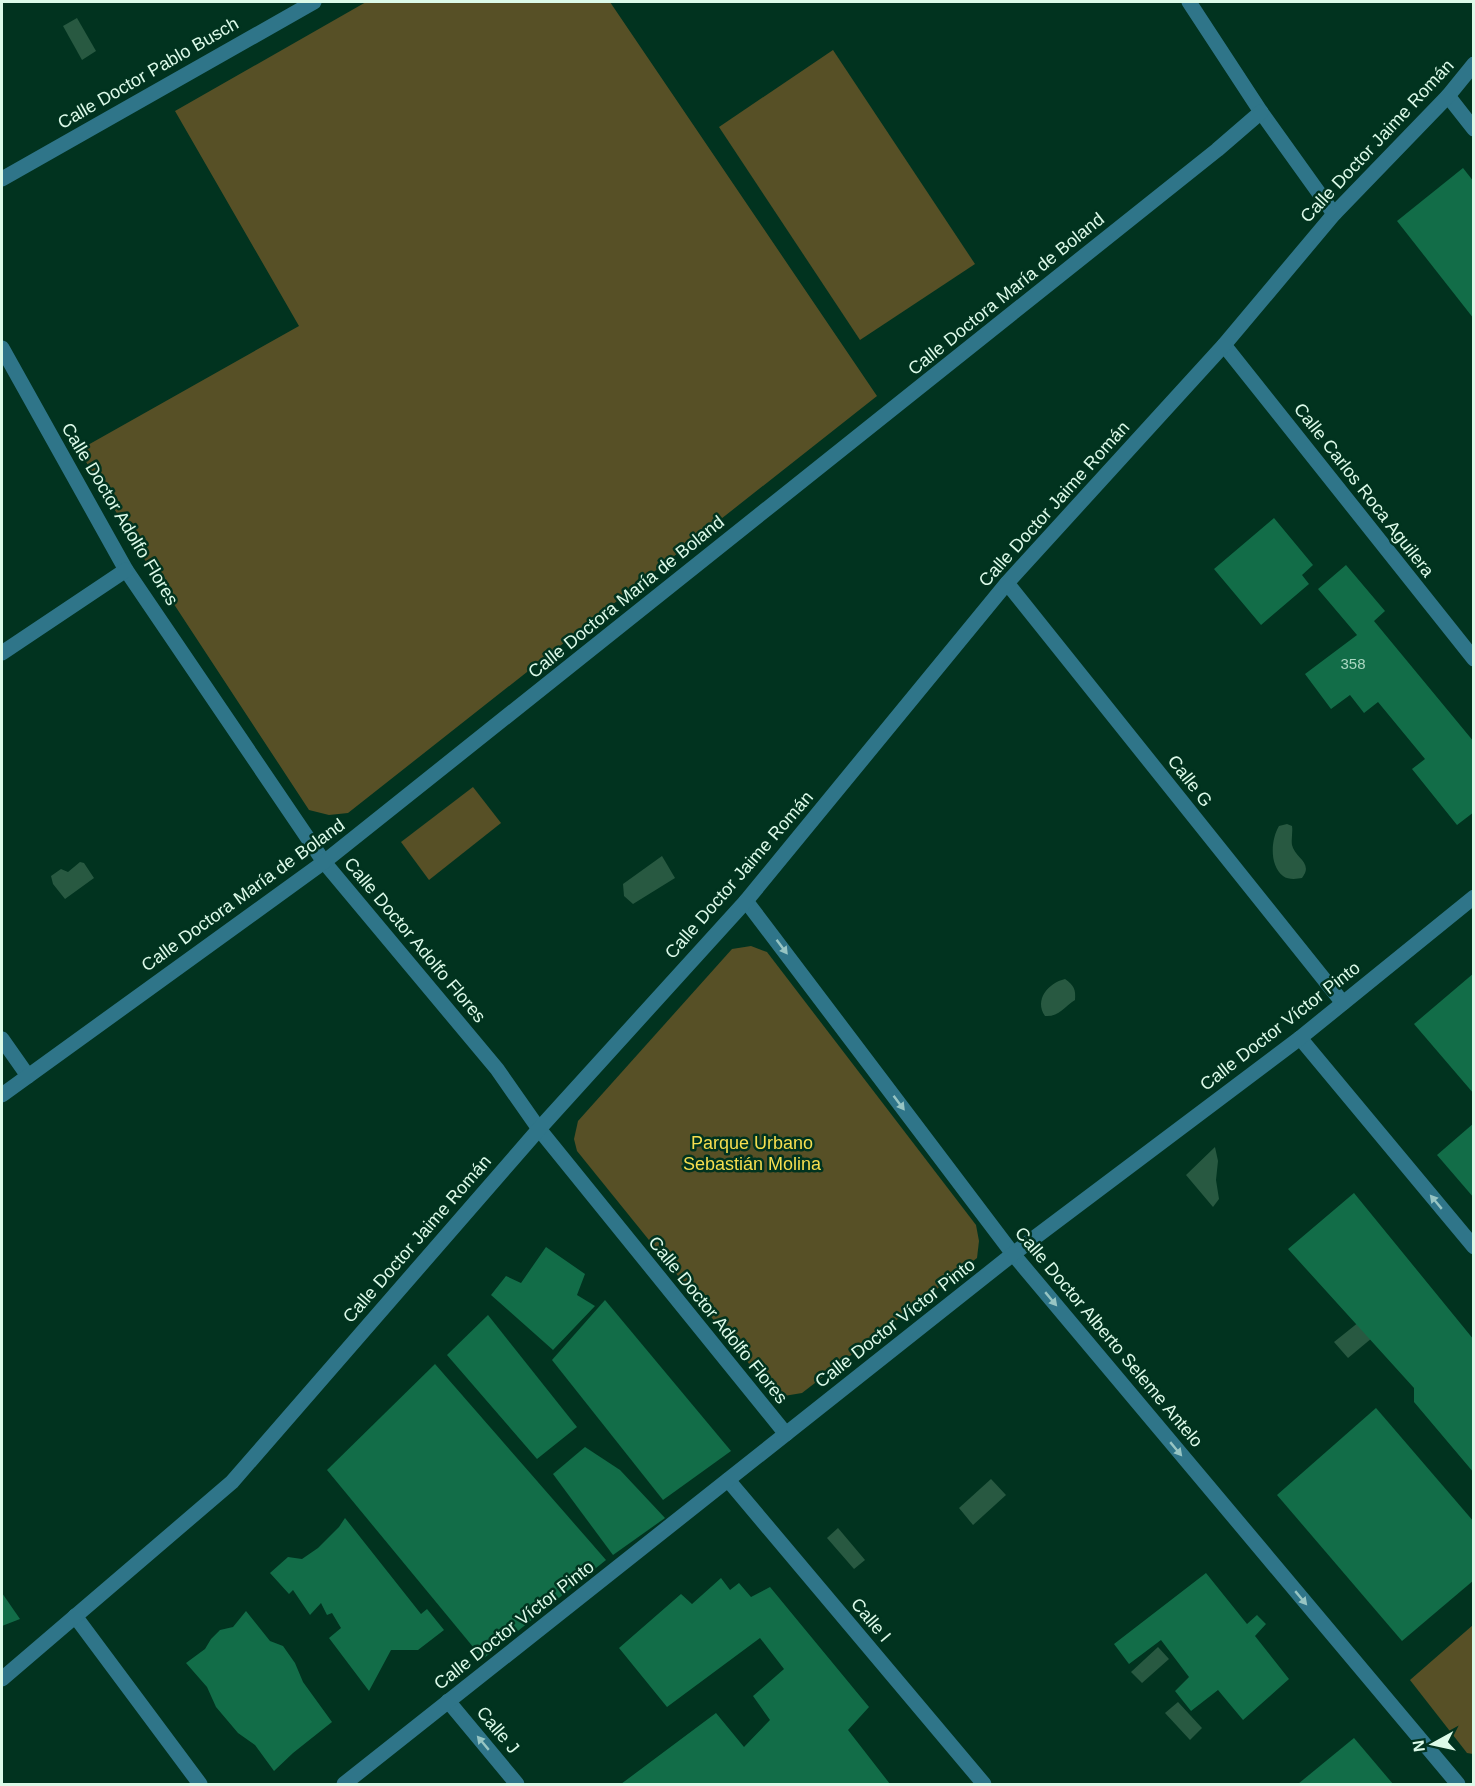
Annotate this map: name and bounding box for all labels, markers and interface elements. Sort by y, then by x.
street label: Calle Doctor Pablo Busch [54,13,242,133]
street label: Calle Doctor Jaime Román [1296,56,1458,226]
street label: Calle Doctora María de Boland [904,209,1108,379]
street label: Calle Carlos Roca Aguilera [1290,399,1439,582]
street label: Calle Doctor Jaime Román [975,417,1133,591]
street label: Calle Doctor Adolfo Flores [58,419,182,609]
street label: Calle Doctora María de Boland [524,512,728,682]
house number: 358 [1340,655,1366,672]
street label: Calle G [1164,751,1216,811]
street label: Calle Doctor Jaime Román [661,787,817,963]
street label: Calle Doctora María de Boland [138,815,348,975]
street label: Calle Doctor Adolfo Flores [340,853,490,1027]
one-way arrow [775,940,787,955]
street label: Calle Doctor Víctor Pinto [1196,957,1364,1095]
one-way arrow [893,1095,905,1111]
park label: Parque Urbano Sebastián Molina [683,1133,822,1174]
street label: Calle Doctor Jaime Román [339,1151,495,1327]
one-way arrow [1430,1195,1443,1210]
street label: Calle Doctor Alberto Seleme Antelo [1011,1223,1207,1451]
street label: Calle Doctor Adolfo Flores [644,1232,792,1408]
street label: Calle Doctor Víctor Pinto [811,1254,979,1392]
one-way arrow [1044,1291,1057,1307]
one-way arrow [1169,1441,1182,1456]
street label: Calle Doctor Víctor Pinto [430,1556,598,1694]
one-way arrow [1295,1590,1308,1606]
street label: Calle I [847,1594,895,1646]
street label: Calle J [473,1702,523,1758]
north arrow [1403,1714,1463,1774]
one-way arrow [477,1736,490,1751]
text: N [1409,1739,1428,1753]

